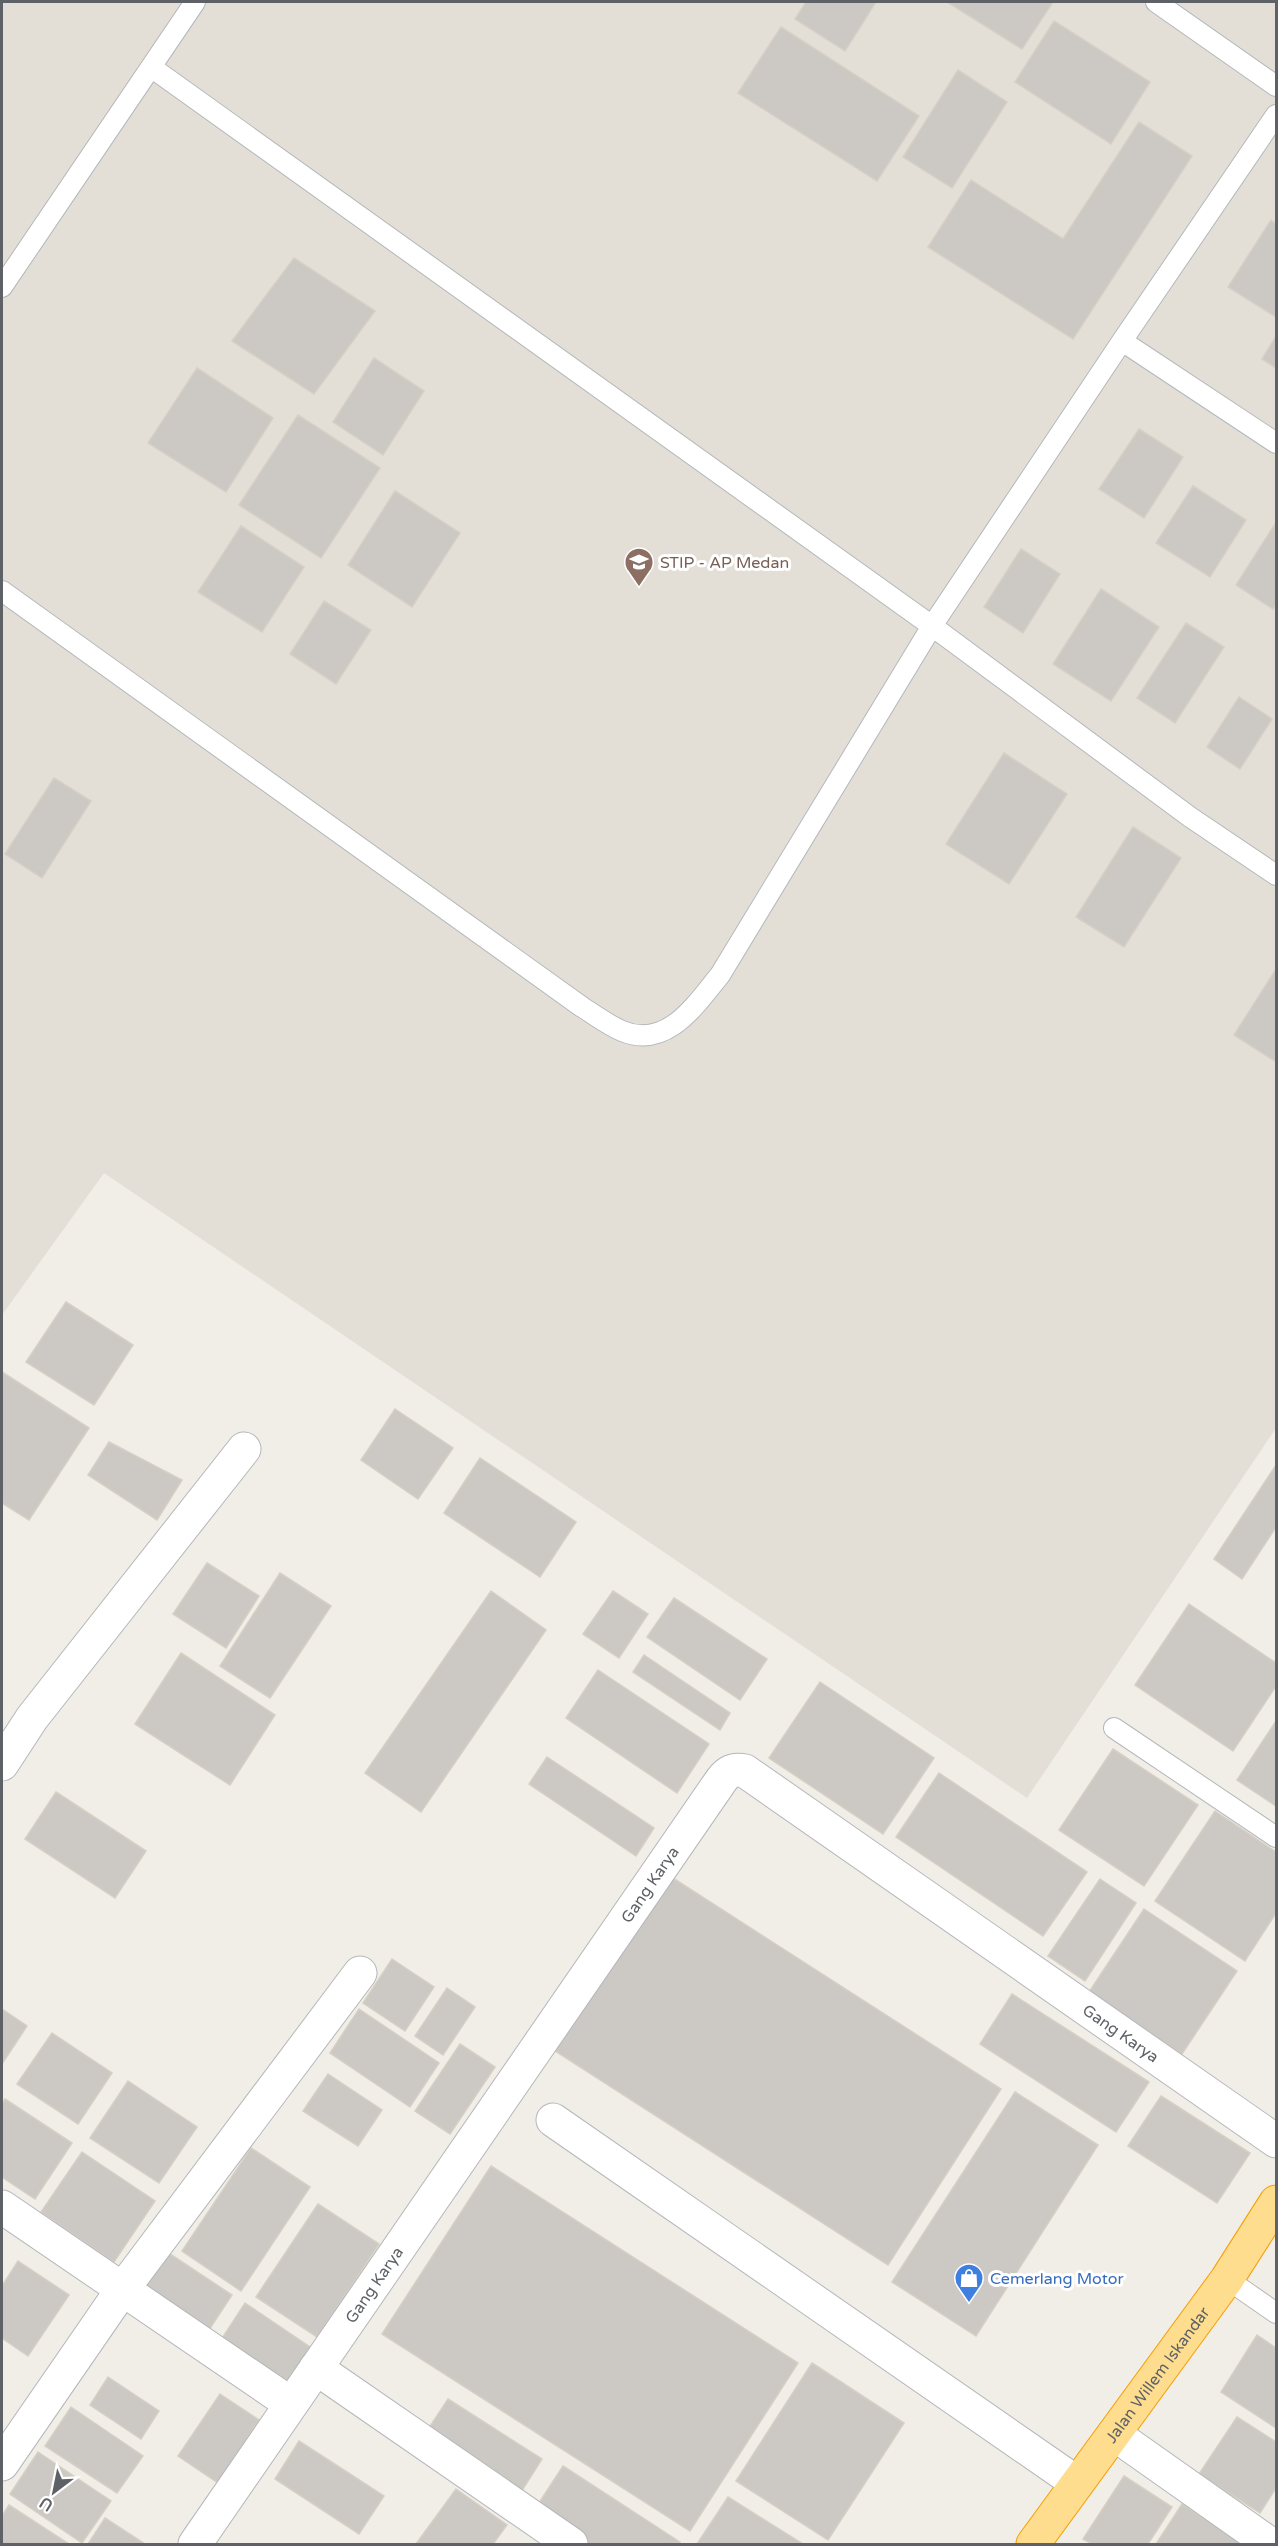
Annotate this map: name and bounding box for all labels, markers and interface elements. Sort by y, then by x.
school or university icon: STIP - AP Medan [623,546,655,588]
place label: STIP - AP Medan [660,553,789,573]
street label: Gang Karya [617,1843,684,1927]
street label: Gang Karya [1078,2000,1162,2067]
street label: Gang Karya [341,2243,408,2327]
shop icon: Cemerlang Motor [953,2262,985,2304]
place label: Cemerlang Motor [990,2269,1124,2289]
street label: Jalan Willem Iskandar [1101,2302,1215,2447]
north arrow [24,2462,84,2522]
text: U [36,2492,57,2516]

